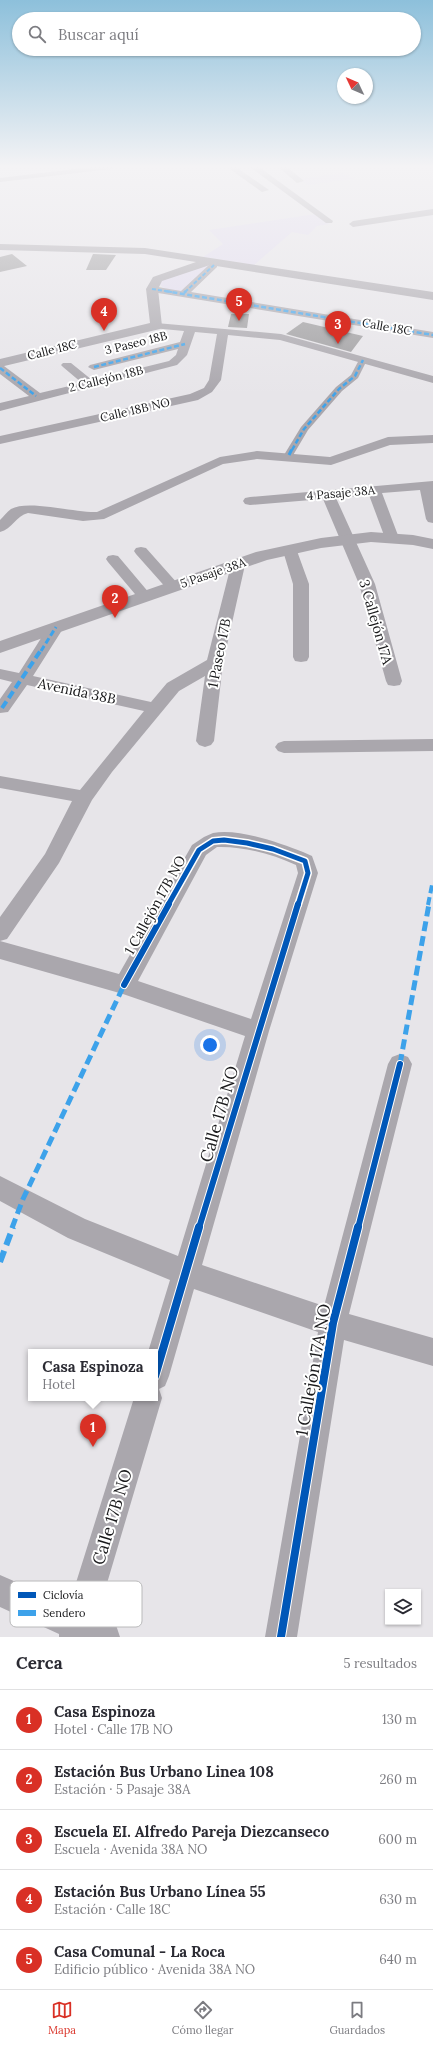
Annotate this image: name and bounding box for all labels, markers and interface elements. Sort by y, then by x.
search box [12,12,421,56]
icon: search [26,23,48,45]
text: Buscar aquí [58,25,139,44]
north arrow [337,68,373,104]
pin: 5 [226,288,252,321]
pin: 4 [91,298,117,331]
pin: 3 [325,311,351,344]
street label: Calle 18C [361,315,414,338]
street label: 3 Paseo 18B [103,327,169,358]
street label: Calle 18C [26,336,79,363]
street label: 2 Callejón 18B [67,362,145,395]
street label: Calle 18B NO [99,394,171,425]
street label: 4 Pasaje 38A [306,482,376,503]
street label: 5 Pasaje 38A [178,554,248,591]
street label: 3 Callejón 17A [355,577,397,667]
pin: 2 [102,585,128,618]
street label: 1 Paseo 17B [203,616,235,689]
street label: Avenida 38B [35,674,118,708]
street label: 1 Callejón 17B NO [120,852,190,958]
your location [200,1035,220,1055]
street label: Calle 17B NO [195,1063,243,1165]
street label: 1 Callejón 17A NO [291,1302,335,1438]
popup [28,1349,158,1401]
text: Casa Espinoza [42,1357,144,1376]
text: Hotel [42,1376,75,1393]
pin: 1 [80,1414,106,1447]
street label: Calle 17B NO [87,1466,137,1568]
legend [10,1581,142,1627]
text: Ciclovía [43,1588,84,1602]
map controls [385,1589,421,1625]
button: layers [385,1589,421,1625]
text: Sendero [43,1606,86,1620]
text: Cerca [16,1652,63,1674]
text: 5 resultados [343,1655,417,1672]
text: Casa Espinoza [54,1702,155,1721]
text: 1 [26,1711,32,1728]
text: 130 m [382,1711,417,1728]
text: Hotel · Calle 17B NO [54,1721,173,1738]
text: Estación Bus Urbano Linea 108 [54,1762,274,1781]
text: 2 [26,1771,32,1788]
text: 260 m [379,1771,417,1788]
text: Estación · 5 Pasaje 38A [54,1781,190,1798]
text: Escuela EI. Alfredo Pareja Diezcanseco [54,1822,329,1841]
text: 3 [25,1831,33,1848]
text: 600 m [378,1831,417,1848]
text: Escuela · Avenida 38A NO [54,1841,207,1858]
text: Estación Bus Urbano Línea 55 [54,1882,266,1901]
text: 4 [25,1891,33,1908]
text: 630 m [379,1891,417,1908]
text: Estación · Calle 18C [54,1901,170,1918]
text: Casa Comunal - La Roca [54,1942,225,1961]
text: 5 [25,1951,33,1968]
text: 640 m [379,1951,417,1968]
text: Edificio público · Avenida 38A NO [54,1961,255,1978]
tab: Mapa [48,1999,76,2037]
tab: Cómo llegar [172,1999,234,2037]
tab: Guardados [329,1999,385,2037]

